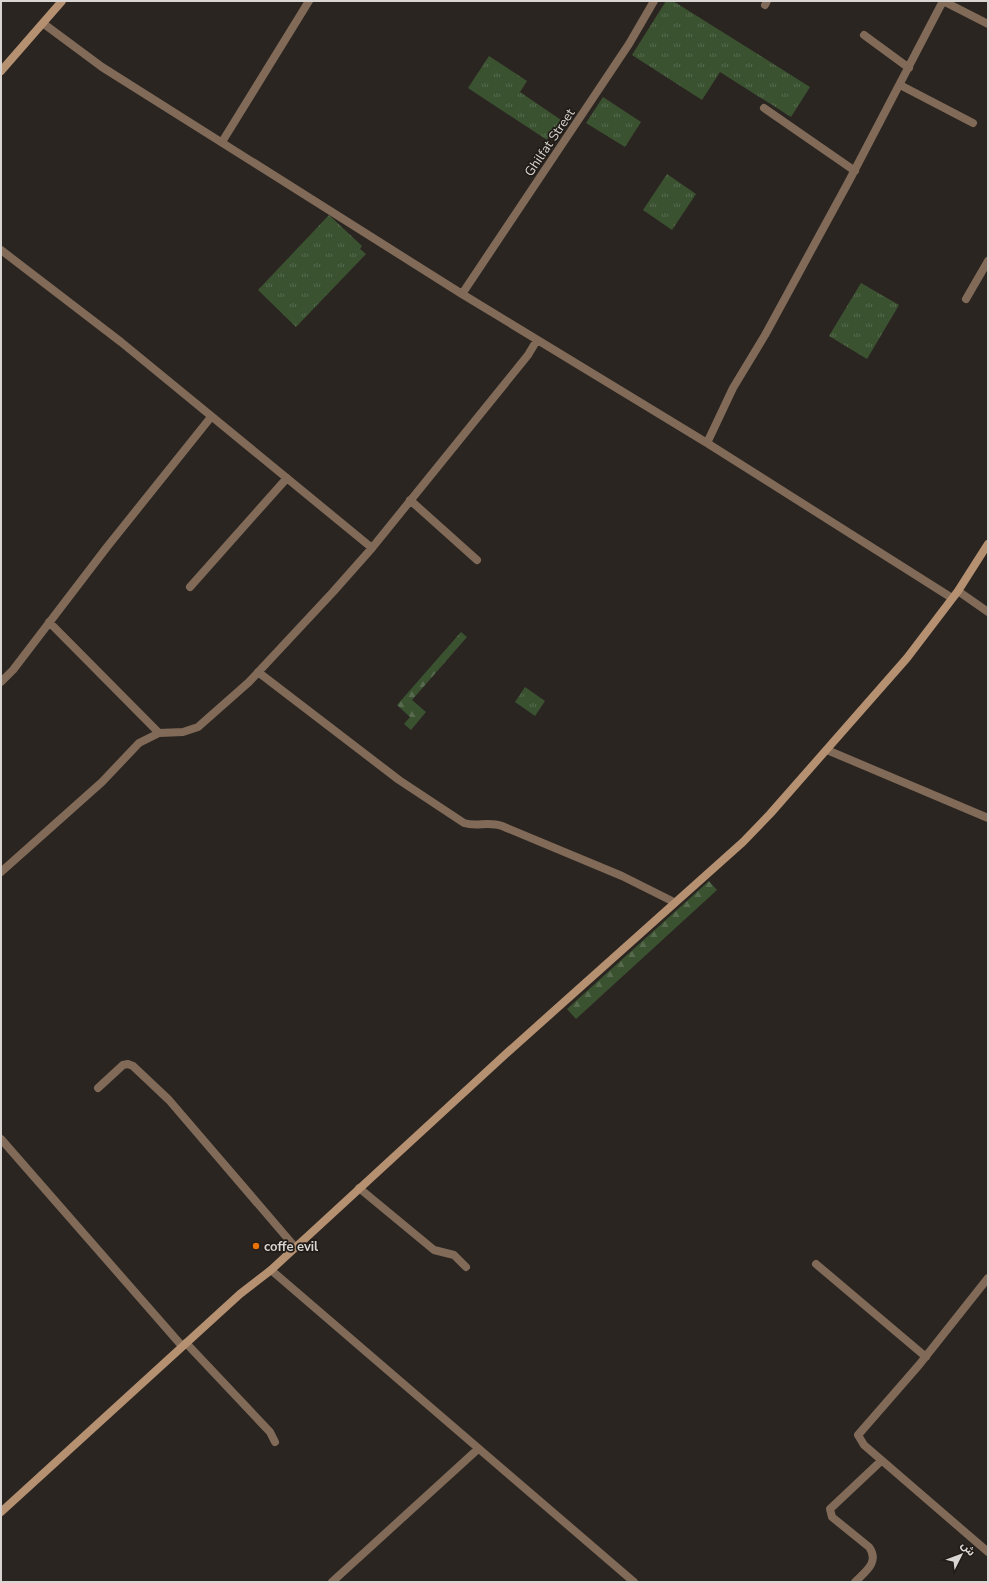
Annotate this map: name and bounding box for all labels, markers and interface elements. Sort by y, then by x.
street label: Ghilfat Street [521,105,579,180]
place label: coffe evil [264,1238,319,1256]
marker: coffe evil [251,1241,261,1251]
north arrow [941,1535,981,1575]
text: ش [957,1538,979,1559]

